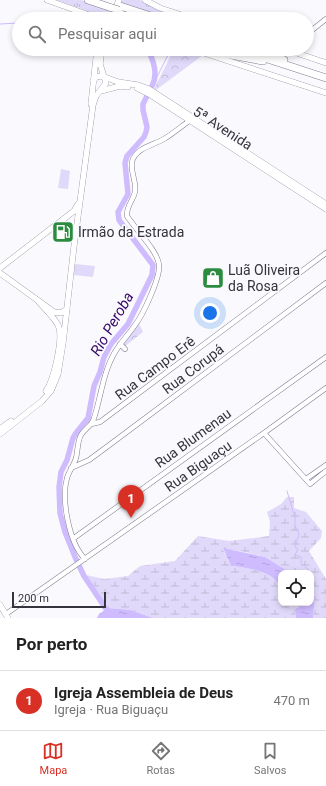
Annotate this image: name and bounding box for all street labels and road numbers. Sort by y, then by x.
street label: 5ª Avenida [190,103,256,153]
street label: Rua Campo Erê [112,333,198,403]
street label: Rua Corupá [159,341,227,397]
street label: Rua Blumenau [152,405,234,471]
street label: Rua Biguaçu [162,437,234,495]

